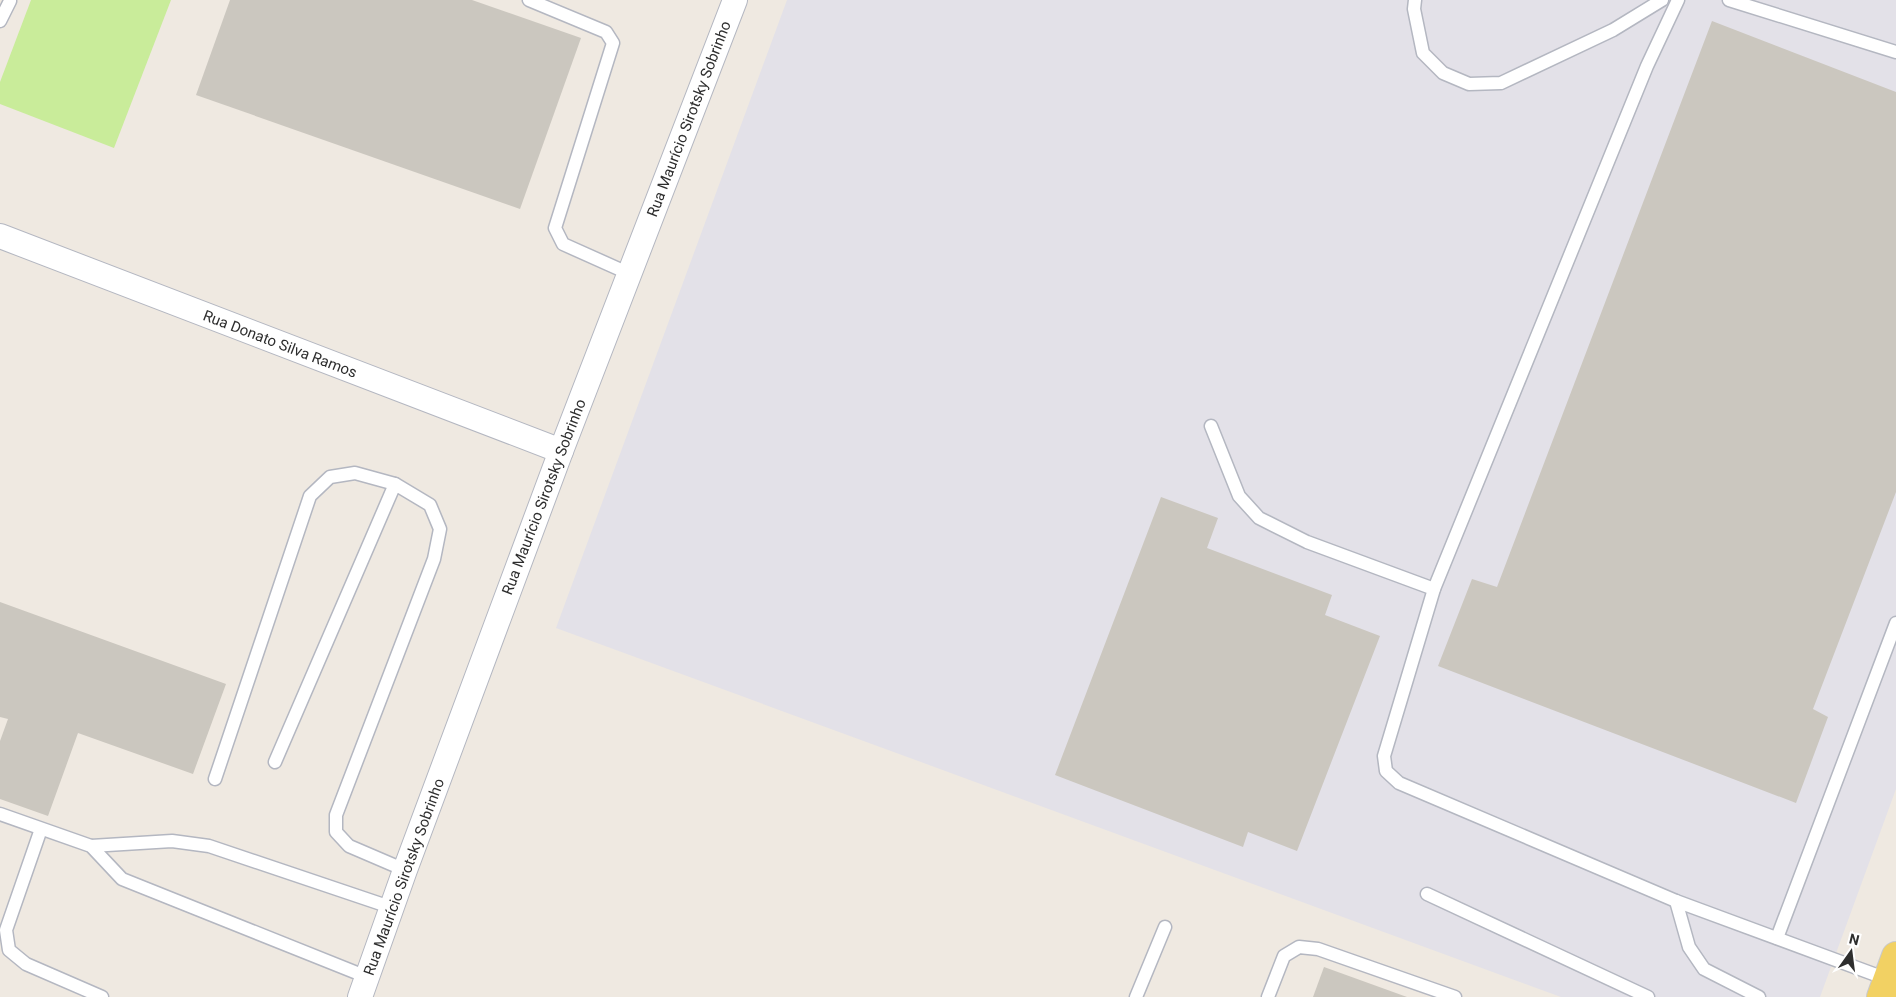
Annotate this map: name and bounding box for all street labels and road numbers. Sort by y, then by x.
street label: Rua Maurício Sirotsky Sobrinho [643,19,735,219]
street label: Rua Donato Silva Ramos [201,306,359,382]
street label: Rua Maurício Sirotsky Sobrinho [498,397,590,597]
street label: Rua Maurício Sirotsky Sobrinho [360,776,448,978]

